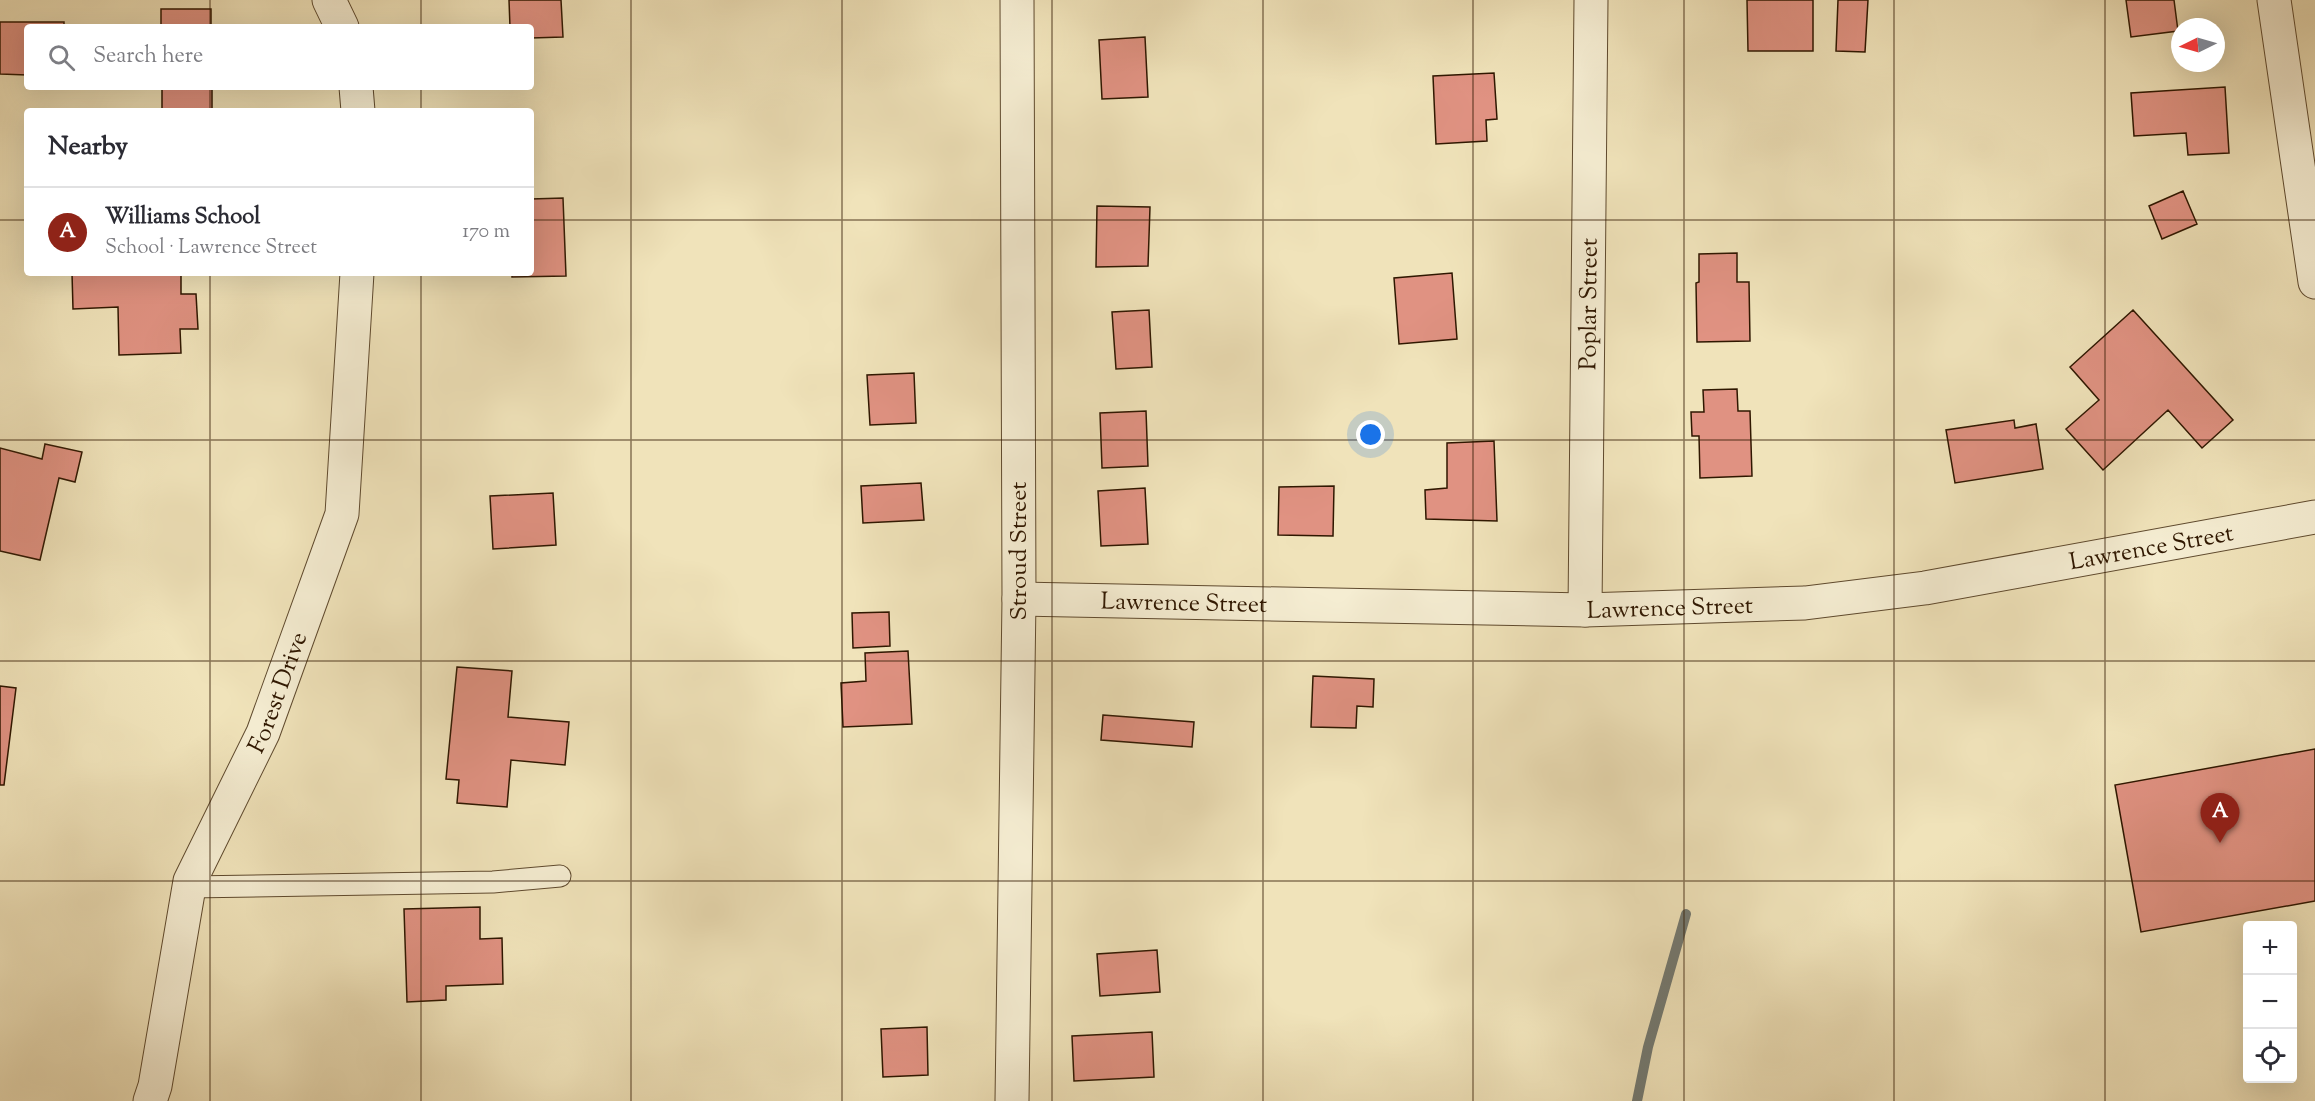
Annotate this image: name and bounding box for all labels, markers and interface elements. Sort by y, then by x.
north arrow [2171,18,2225,72]
search box [24,24,534,90]
icon: search [45,41,78,74]
text: Search here [93,41,203,73]
text: Nearby [48,129,128,166]
text: Williams School [105,202,260,234]
text: A [59,218,76,247]
text: 170 m [462,218,510,247]
text: School · Lawrence Street [105,234,317,263]
street label: Poplar Street [1572,238,1608,370]
your location [1356,420,1385,449]
street label: Stroud Street [1003,481,1037,621]
street label: Lawrence Street [2067,517,2236,580]
street label: Lawrence Street [1100,586,1267,623]
street label: Lawrence Street [1586,590,1754,629]
street label: Forest Drive [241,628,317,760]
pin: A [2200,794,2240,843]
map controls [2243,921,2297,1083]
button: + [2243,921,2297,975]
button: − [2243,975,2297,1029]
button: locate [2243,1029,2297,1083]

